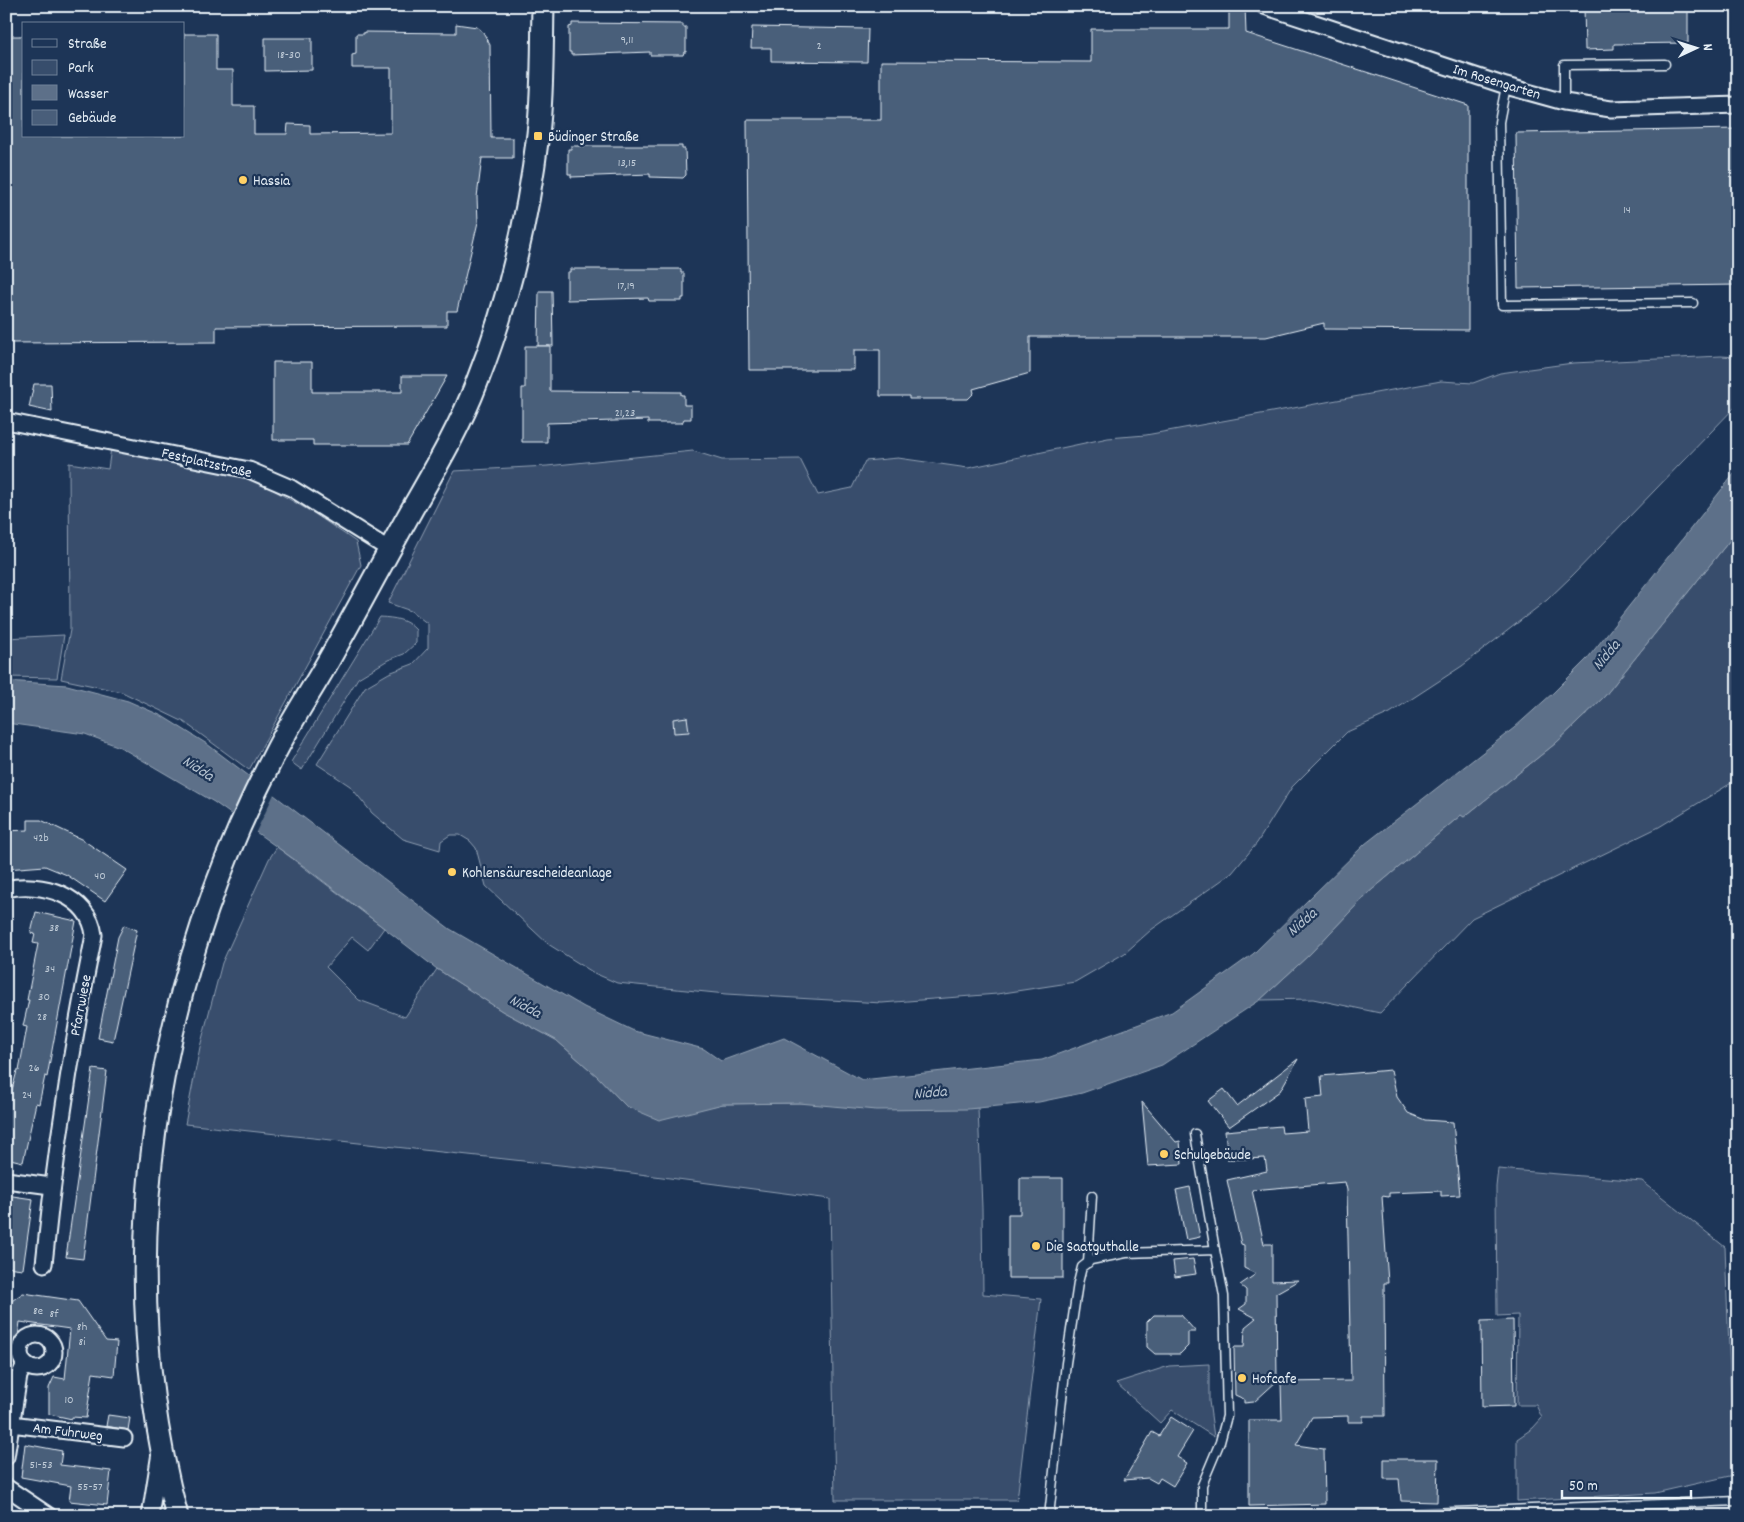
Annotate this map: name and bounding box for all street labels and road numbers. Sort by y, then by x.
street label: Im Rosengarten [1450,59,1543,107]
street label: Festplatzstraße [159,443,254,485]
street label: Pfarrwiese [65,972,99,1038]
street label: Am Fuhrweg [31,1418,104,1448]

